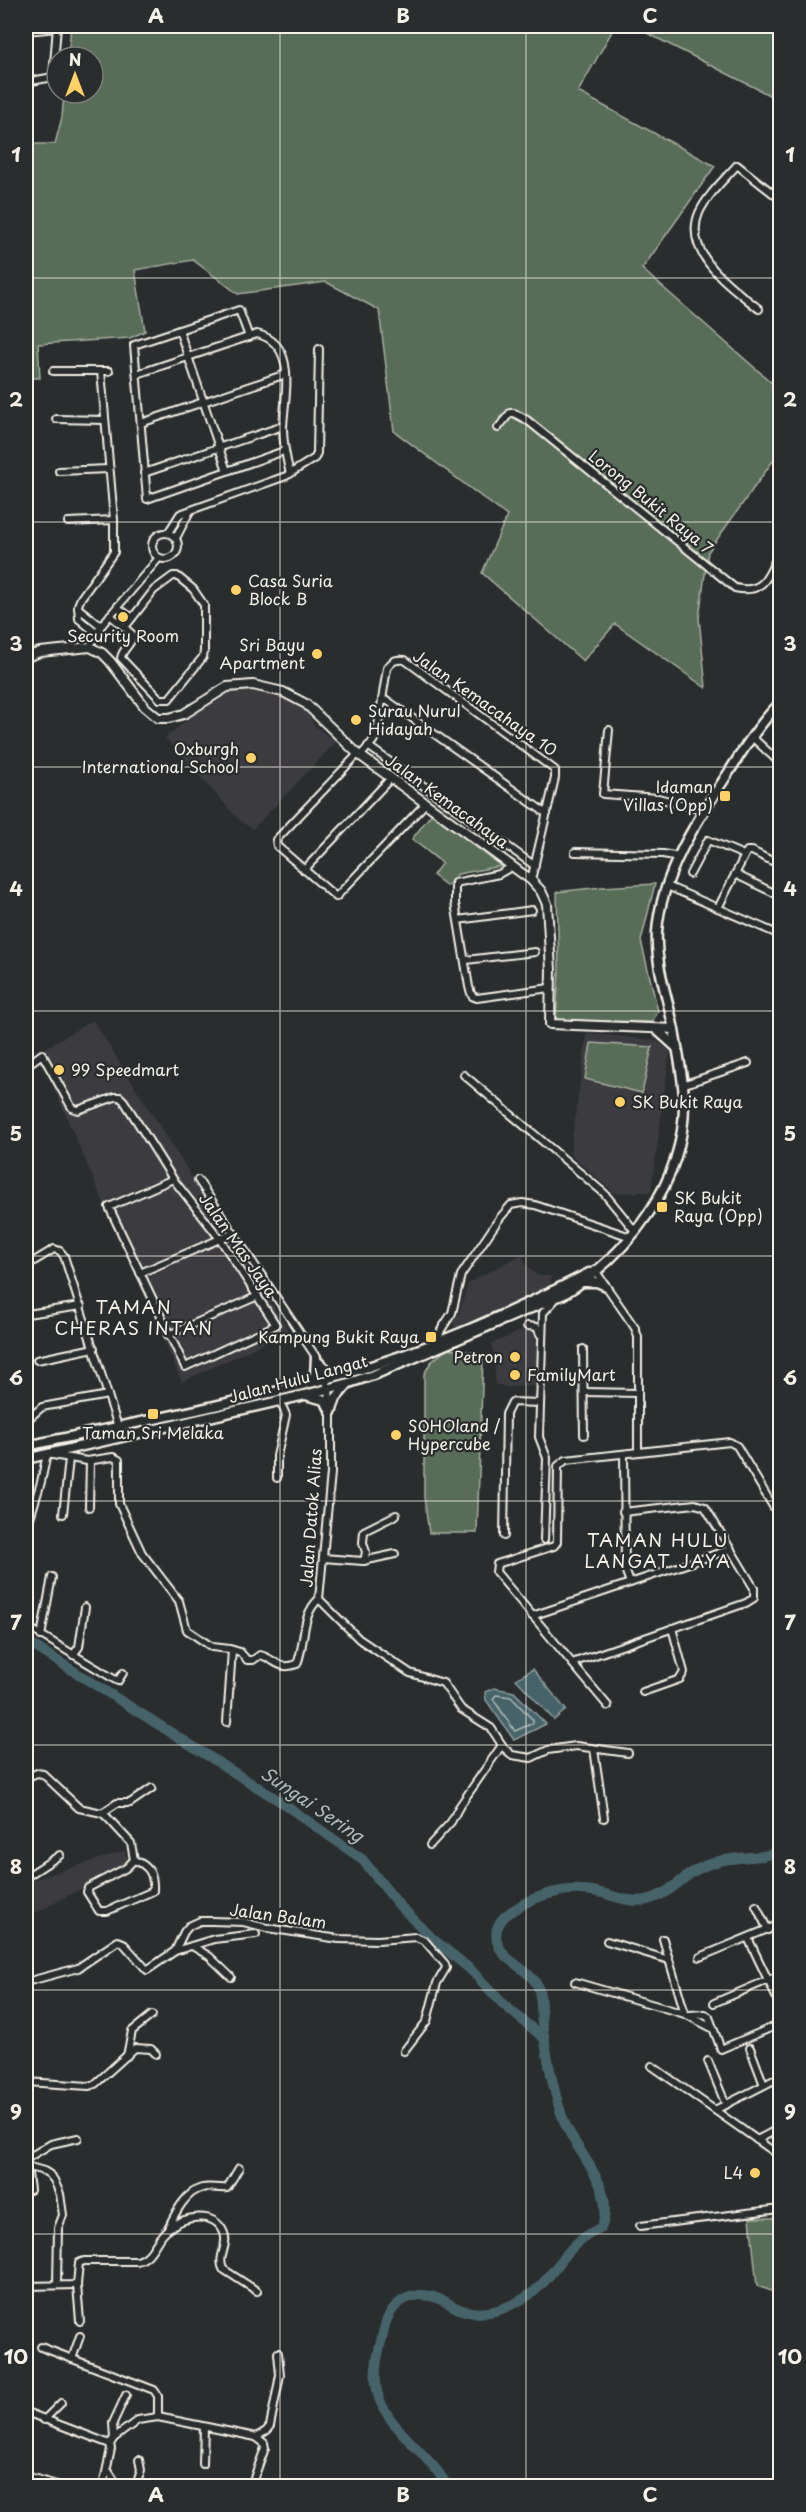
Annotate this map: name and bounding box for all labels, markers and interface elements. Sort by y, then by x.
text: A [148,0,164,30]
text: B [396,0,410,30]
text: C [642,0,658,30]
north arrow [45,45,105,105]
text: N [69,47,81,71]
text: 1 [11,139,21,169]
text: 1 [785,139,795,169]
text: 2 [9,384,23,414]
text: 2 [783,384,797,414]
street label: Lorong Bukit Raya 7 [584,443,719,559]
place label: Casa Suria Block B [248,568,333,610]
marker: Casa Suria Block B [229,583,243,597]
marker: Security Room [116,610,130,624]
place label: Security Room [67,623,179,647]
text: 3 [9,628,23,658]
text: 3 [783,628,797,658]
place label: Sri Bayu Apartment [220,632,305,674]
street label: Jalan Kemacahaya 10 [409,643,563,761]
marker: Sri Bayu Apartment [310,647,324,661]
place label: Surau Nurul Hidayah [368,698,461,740]
marker: Surau Nurul Hidayah [349,713,363,727]
place label: Oxburgh International School [82,736,239,778]
street label: Jalan Kemacahaya [381,747,514,853]
marker: Oxburgh International School [244,751,258,765]
place label: Idaman Villas (Opp) [623,774,713,816]
marker: Idaman Villas (Opp) [718,789,732,803]
text: 4 [9,873,23,903]
text: 4 [783,873,797,903]
place label: 99 Speedmart [71,1057,179,1081]
marker: 99 Speedmart [52,1063,66,1077]
place label: SK Bukit Raya [632,1089,742,1113]
marker: SK Bukit Raya [613,1095,627,1109]
text: 5 [10,1118,22,1148]
text: 5 [784,1118,796,1148]
place label: SK Bukit Raya (Opp) [674,1185,763,1227]
street label: Jalan Mas Jaya [194,1187,284,1302]
marker: SK Bukit Raya (Opp) [655,1200,669,1214]
district label: TAMAN CHERAS INTAN [55,1293,213,1341]
place label: Kampung Bukit Raya [258,1324,419,1348]
marker: Kampung Bukit Raya [424,1330,438,1344]
place label: Petron [454,1344,503,1368]
street label: Jalan Hulu Langat [225,1348,370,1408]
marker: Petron [508,1350,522,1364]
text: 6 [9,1362,23,1392]
place label: FamilyMart [527,1362,616,1386]
text: 6 [783,1362,797,1392]
marker: FamilyMart [508,1368,522,1382]
marker: Taman Sri Melaka [146,1407,160,1421]
place label: SOHOland / Hypercube [408,1413,501,1455]
place label: Taman Sri Melaka [82,1420,224,1444]
marker: SOHOland / Hypercube [389,1428,403,1442]
street label: Jalan Datok Alias [293,1448,327,1588]
district label: TAMAN HULU LANGAT JAYA [584,1526,732,1574]
text: 7 [10,1607,22,1637]
text: 7 [784,1607,796,1637]
water label: Sungai Sering [256,1759,371,1849]
text: 8 [10,1851,22,1881]
text: 8 [784,1851,796,1881]
street label: Jalan Balam [228,1896,328,1934]
text: 9 [10,2096,22,2126]
text: 9 [784,2096,796,2126]
place label: L4 [724,2160,743,2184]
marker: L4 [748,2166,762,2180]
text: 10 [4,2341,28,2371]
text: 10 [778,2341,802,2371]
text: A [148,2479,164,2509]
text: B [396,2479,410,2509]
text: C [642,2479,658,2509]

